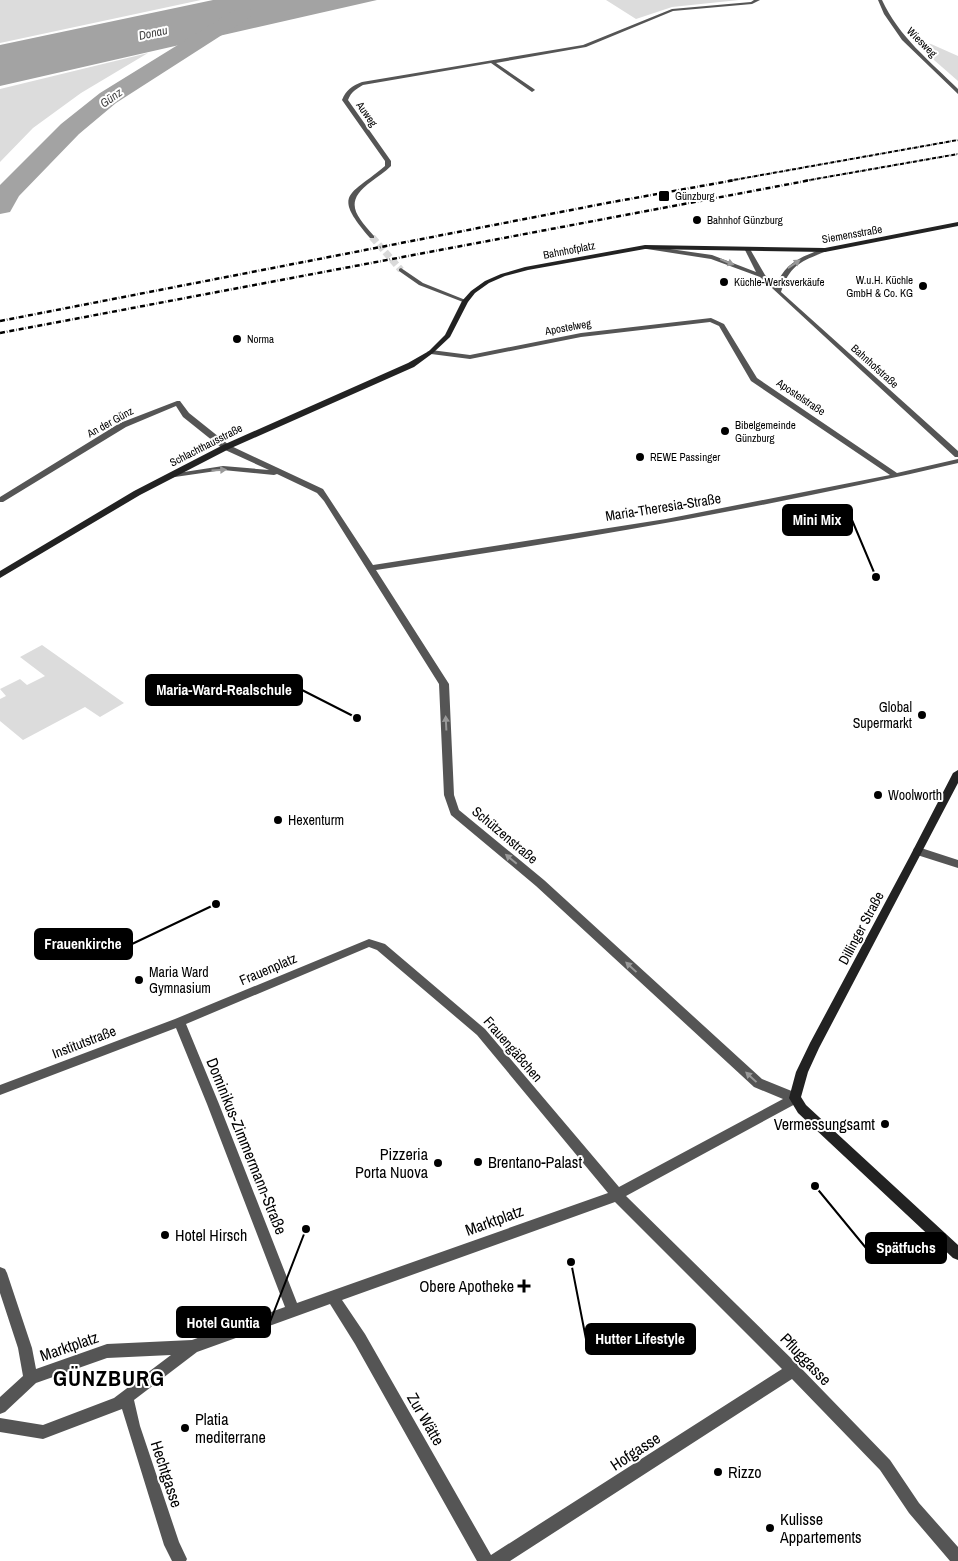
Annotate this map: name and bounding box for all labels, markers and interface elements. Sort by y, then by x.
water label: Donau [137,22,169,44]
street label: Wiesweg [904,24,940,60]
water label: Günz [97,85,125,111]
street label: Auweg [353,98,381,129]
marker: Günzburg [657,189,671,203]
place label: Günzburg [675,189,715,203]
place label: Bahnhof Günzburg [707,213,783,227]
marker: Bahnhof Günzburg [691,214,703,226]
street label: Siemensstraße [821,222,883,246]
street label: Bahnhofplatz [542,238,597,262]
one-way arrow [720,259,734,267]
one-way arrow [787,259,801,269]
place label: W.u.H. Küchle GmbH & Co. KG [846,273,913,300]
place label: Küchle-Werksverkäufe [734,275,825,289]
marker: Küchle-Werksverkäufe [718,276,730,288]
marker: W.u.H. Küchle GmbH & Co. KG [917,280,929,292]
street label: Apostelweg [543,316,592,338]
place label: Norma [247,332,274,346]
marker: Norma [231,333,243,345]
street label: Bahnhofstraße [848,341,902,391]
street label: Apostelstraße [773,375,828,418]
street label: An der Günz [84,403,136,441]
place label: Bibelgemeinde Günzburg [735,418,796,445]
street label: Schlachthausstraße [167,421,245,469]
marker: Bibelgemeinde Günzburg [719,425,731,437]
place label: REWE Passinger [650,450,720,464]
marker: REWE Passinger [634,451,646,463]
one-way arrow [212,465,228,473]
street label: Maria-Theresia-Straße [604,489,722,525]
callout: Mini Mix [783,505,852,535]
text: Mini Mix [793,509,841,530]
callout: Maria-Ward-Realschule [146,675,302,705]
text: Maria-Ward-Realschule [156,679,292,700]
place label: Global Supermarkt [853,698,912,732]
marker: Global Supermarkt [916,709,928,721]
one-way arrow [441,715,449,731]
place label: Woolworth [888,786,942,804]
marker: Woolworth [872,789,884,801]
street label: Schützenstraße [468,802,542,868]
place label: Hexenturm [288,811,344,829]
marker: Hexenturm [272,814,284,826]
one-way arrow [504,853,517,864]
street label: Dillinger Straße [834,888,888,968]
callout: Frauenkirche [35,929,132,959]
text: Frauenkirche [44,933,122,954]
street label: Frauenplatz [237,949,300,989]
one-way arrow [626,961,638,973]
place label: Maria Ward Gymnasium [149,963,211,997]
marker: Maria Ward Gymnasium [133,974,145,986]
street label: Frauengäßchen [480,1013,546,1085]
street label: Institutstraße [49,1022,119,1062]
street label: Dominikus-Zimmermann-Straße [201,1054,293,1238]
one-way arrow [746,1071,758,1083]
place label: Vermessungsamt [774,1113,875,1135]
marker: Vermessungsamt [879,1118,891,1130]
place label: Pizzeria Porta Nuova [355,1143,429,1183]
place label: Brentano-Palast [488,1151,582,1173]
marker: Brentano-Palast [472,1156,484,1168]
marker: Pizzeria Porta Nuova [432,1157,444,1169]
street label: Marktplatz [462,1199,527,1241]
place label: Hotel Hirsch [175,1224,247,1246]
marker: Hotel Hirsch [159,1229,171,1241]
callout: Spätfuchs [866,1233,946,1263]
text: Spätfuchs [876,1237,936,1258]
place label: Obere Apotheke [419,1275,514,1297]
marker: Obere Apotheke [518,1280,530,1292]
callout: Hotel Guntia [177,1307,270,1337]
text: Hotel Guntia [186,1312,260,1333]
callout: Hutter Lifestyle [586,1324,695,1354]
street label: Marktplatz [37,1326,102,1366]
text: Hutter Lifestyle [595,1328,685,1349]
street label: Pfluggasse [776,1328,836,1390]
district label: GÜNZBURG [53,1363,165,1393]
street label: Zur Wätte [402,1389,450,1449]
place label: Platia mediterrane [195,1408,266,1448]
marker: Platia mediterrane [179,1422,191,1434]
street label: Hofgasse [606,1427,664,1475]
street label: Hechtgasse [146,1438,188,1510]
place label: Rizzo [728,1461,762,1483]
marker: Rizzo [712,1466,724,1478]
place label: Kulisse Appartements [779,1508,862,1548]
marker: Kulisse Appartements [764,1522,776,1534]

